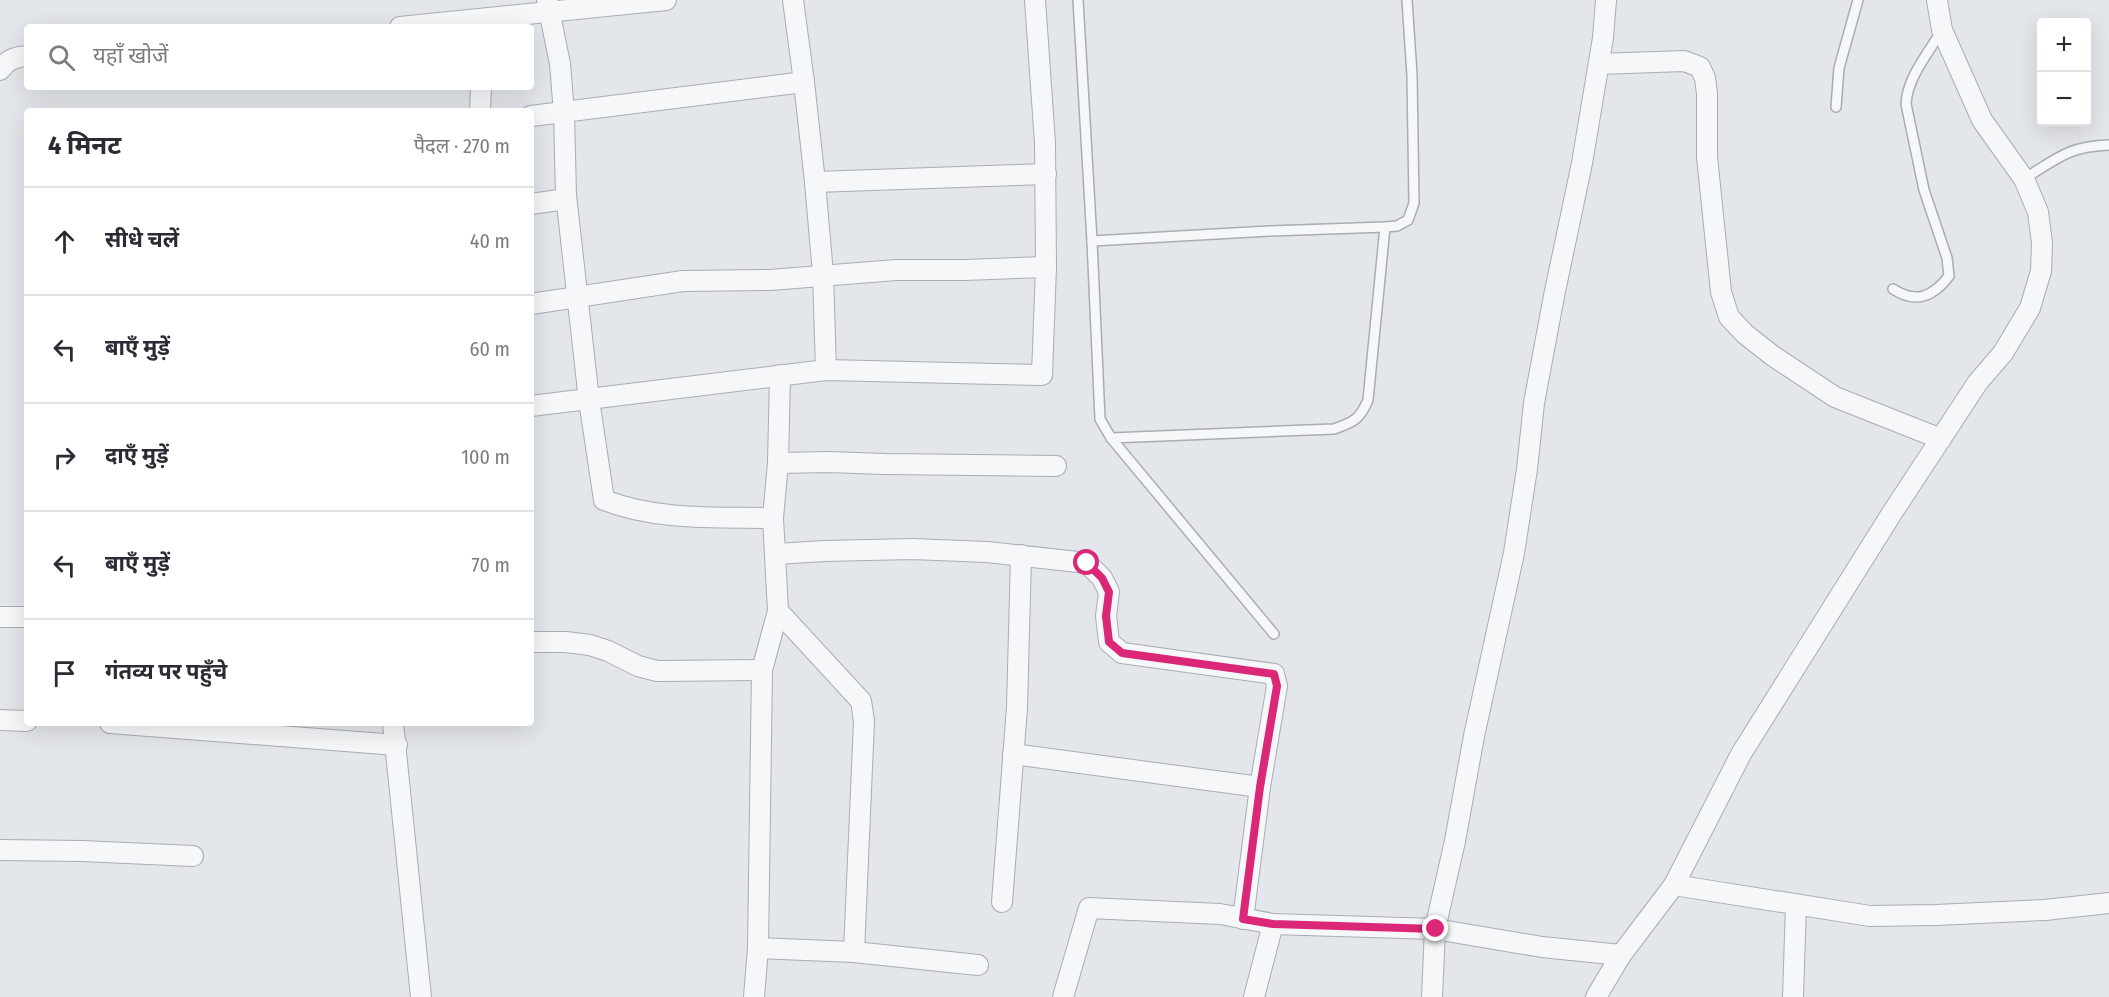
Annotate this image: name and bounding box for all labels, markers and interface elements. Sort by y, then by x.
map controls [2037,18,2091,126]
button: + [2037,18,2091,72]
search box [24,24,534,90]
icon: search [45,41,78,74]
text: यहाँ खोजें [93,42,168,69]
button: − [2037,72,2091,126]
text: 4 मिनट [48,130,121,161]
text: पैदल · 270 m [414,134,510,158]
icon: ahead [48,225,81,258]
text: सीधे चलें [105,226,179,253]
text: 40 m [470,229,510,253]
icon: left [48,333,81,366]
text: बाएँ मुड़ें [105,334,170,361]
text: 60 m [470,337,510,361]
icon: right [48,441,81,474]
text: दाएँ मुड़ें [105,442,169,469]
text: 100 m [461,445,510,469]
icon: left [48,549,81,582]
route start [1073,549,1099,575]
text: बाएँ मुड़ें [105,550,170,577]
text: 70 m [472,553,510,577]
icon: arrive [48,657,81,690]
text: गंतव्य पर पहुँचे [105,658,227,685]
route end [1422,915,1448,941]

